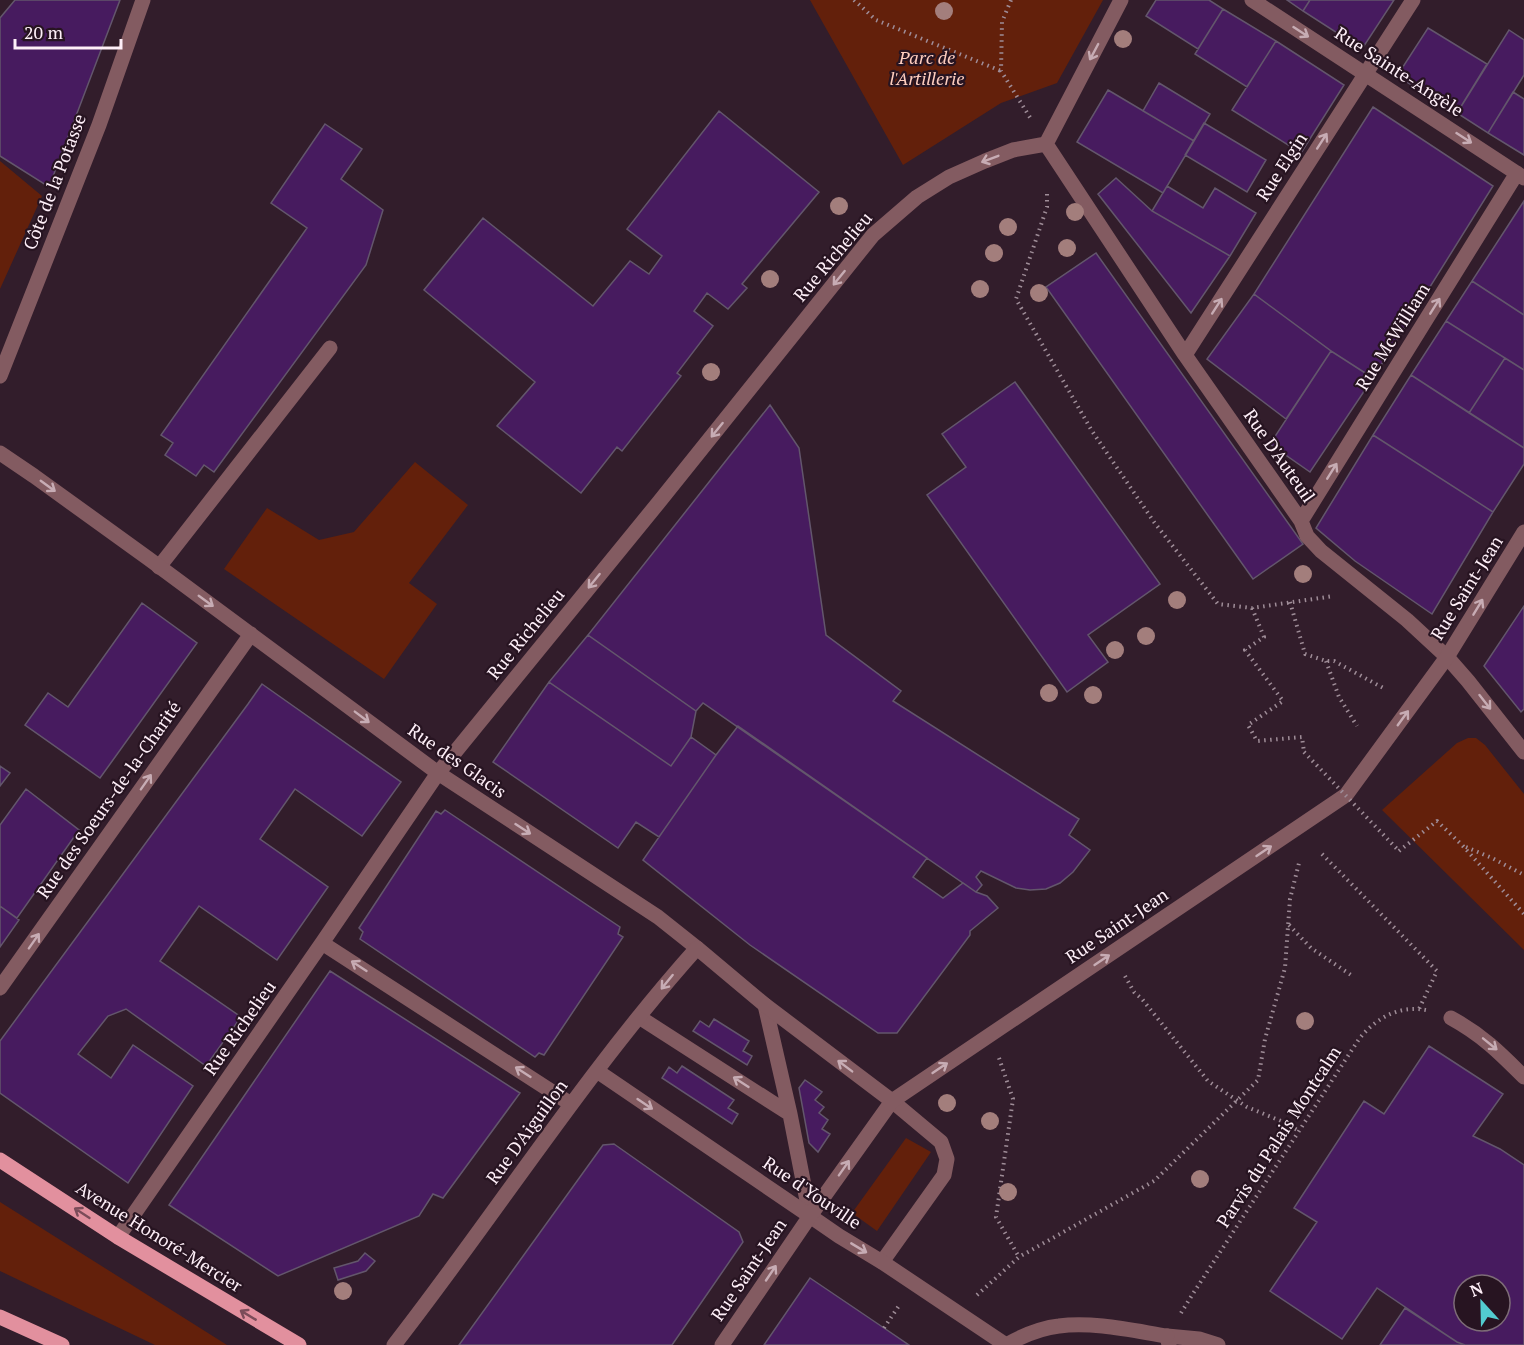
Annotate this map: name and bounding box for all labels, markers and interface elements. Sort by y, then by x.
scale bar [15,12,122,50]
text: 20 m [24,20,64,44]
street label: Rue Sainte-Angèle [1331,21,1468,122]
one-way arrow [1292,26,1309,38]
one-way arrow [1088,43,1100,60]
park label: Parc de l'Artillerie [890,45,964,90]
street label: Côte de la Potasse [17,110,91,253]
street label: Rue Elgin [1250,128,1312,205]
one-way arrow [1455,133,1472,145]
one-way arrow [1316,134,1328,150]
one-way arrow [981,154,1000,165]
street label: Rue Richelieu [788,206,877,306]
one-way arrow [833,269,846,285]
street label: Rue McWilliam [1350,278,1435,395]
one-way arrow [1211,298,1223,315]
one-way arrow [1429,298,1441,315]
street label: Rue D'Auteuil [1239,404,1321,507]
one-way arrow [711,422,724,438]
one-way arrow [1326,463,1338,480]
one-way arrow [40,480,56,492]
street label: Rue Saint-Jean [1425,531,1508,644]
one-way arrow [588,573,601,589]
street label: Rue Richelieu [481,583,569,684]
one-way arrow [197,595,213,608]
one-way arrow [1472,599,1484,616]
one-way arrow [1478,694,1491,710]
street label: Rue des Soeurs-de-la-Charité [31,696,186,903]
one-way arrow [354,711,370,724]
one-way arrow [1396,711,1409,727]
street label: Rue des Glacis [404,717,512,803]
one-way arrow [140,774,152,790]
one-way arrow [514,822,531,835]
one-way arrow [1255,845,1271,857]
street label: Rue Saint-Jean [1061,882,1173,968]
one-way arrow [28,933,40,949]
one-way arrow [1093,953,1110,965]
one-way arrow [351,960,368,972]
one-way arrow [661,974,674,990]
street label: Rue Richelieu [198,975,281,1080]
one-way arrow [1482,1038,1498,1051]
street label: Parvis du Palais Montcalm [1210,1041,1346,1232]
one-way arrow [837,1059,853,1072]
one-way arrow [931,1062,948,1074]
one-way arrow [515,1065,532,1077]
street label: Rue D'Aiguillon [480,1074,572,1189]
one-way arrow [733,1076,750,1088]
one-way arrow [637,1098,653,1110]
street label: Rue d'Youville [759,1150,866,1234]
one-way arrow [838,1160,850,1176]
street label: Avenue Honoré-Mercier [72,1175,247,1297]
one-way arrow [74,1207,91,1219]
street label: Rue Saint-Jean [705,1213,791,1325]
one-way arrow [850,1243,867,1255]
one-way arrow [765,1265,777,1281]
north arrow [1452,1273,1512,1333]
text: N [1467,1277,1486,1302]
one-way arrow [240,1308,257,1320]

